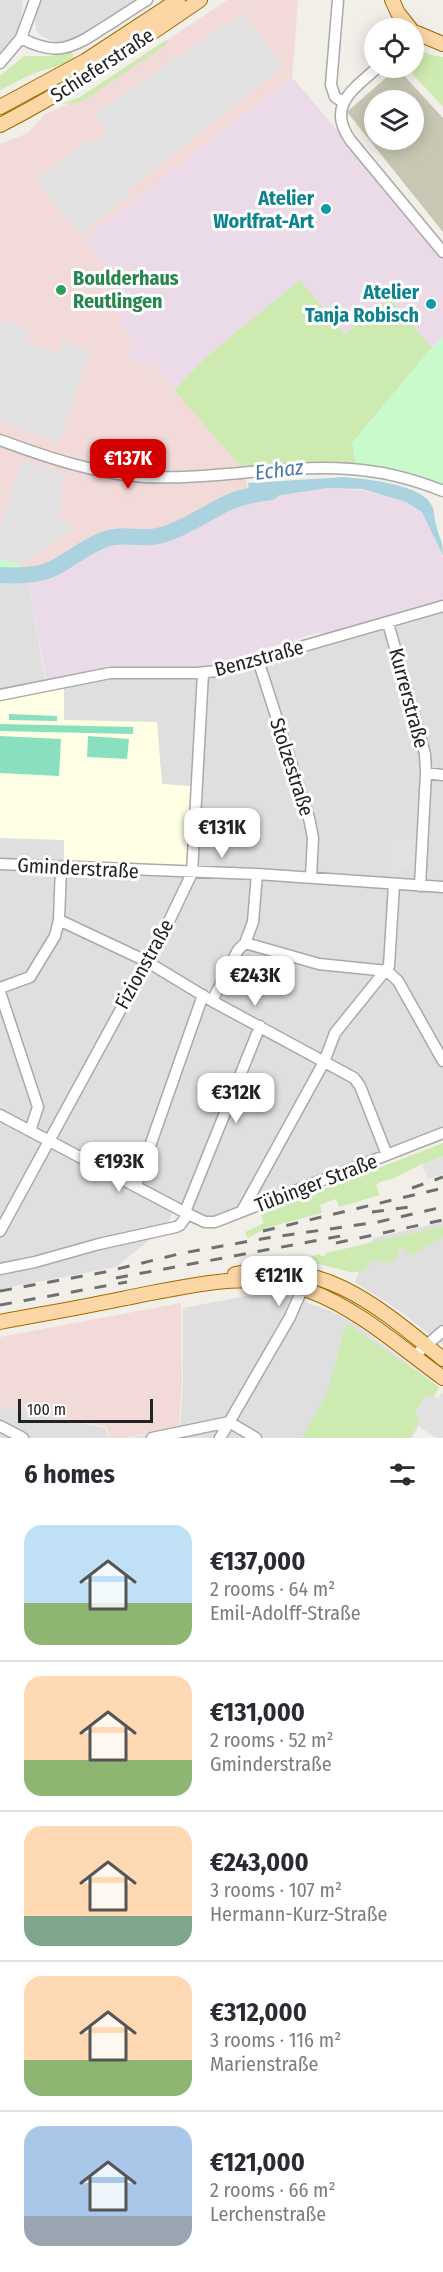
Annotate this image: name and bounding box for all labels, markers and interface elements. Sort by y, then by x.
map controls [364,18,424,150]
button: locate [364,18,424,78]
street label: Schieferstraße [46,23,158,107]
button: layers [364,90,424,150]
place label: Atelier Worlfrat-Art [213,186,315,233]
marker: Atelier Worlfrat-Art [319,202,333,216]
place label: Boulderhaus Reutlingen [73,266,179,313]
place label: Atelier Tanja Robisch [305,280,420,327]
marker: Boulderhaus Reutlingen [54,283,68,297]
marker: Atelier Tanja Robisch [424,297,438,311]
pin: €137K [86,439,170,490]
text: €137K [104,446,152,470]
water label: Echaz [253,454,306,486]
street label: Benzstraße [212,635,306,681]
street label: Kurrerstraße [384,645,434,751]
street label: Stolzestraße [265,715,319,819]
pin: €131K [180,808,264,859]
text: €131K [198,815,246,839]
street label: Gminderstraße [17,853,139,883]
street label: Fizionstraße [110,915,178,1013]
pin: €243K [213,956,297,1007]
text: €243K [230,963,280,987]
pin: €312K [194,1073,278,1124]
text: €312K [211,1080,261,1104]
pin: €193K [77,1142,161,1193]
text: €193K [94,1149,144,1173]
street label: Tübinger Straße [251,1149,381,1217]
pin: €121K [237,1256,321,1307]
text: €121K [255,1263,303,1287]
scale bar [18,1396,153,1424]
text: 100 m [27,1400,66,1419]
icon: filters [386,1458,419,1491]
text: 6 homes [24,1459,115,1490]
text: €137,000 [210,1546,306,1577]
icon: home [72,1549,144,1621]
text: 2 rooms · 64 m² [210,1577,335,1601]
text: Emil-Adolff-Straße [210,1601,361,1625]
text: €131,000 [210,1697,305,1728]
icon: home [72,1700,144,1772]
text: 2 rooms · 52 m² [210,1728,334,1752]
text: Gminderstraße [210,1752,332,1776]
text: €243,000 [210,1847,309,1878]
icon: home [72,1850,144,1922]
text: 3 rooms · 107 m² [210,1878,342,1902]
text: Hermann-Kurz-Straße [210,1902,387,1926]
text: €312,000 [210,1997,307,2028]
icon: home [72,2000,144,2072]
text: 3 rooms · 116 m² [210,2028,341,2052]
text: Marienstraße [210,2052,318,2076]
text: €121,000 [210,2147,305,2178]
icon: home [72,2150,144,2222]
text: 2 rooms · 66 m² [210,2178,336,2202]
text: Lerchenstraße [210,2202,326,2226]

